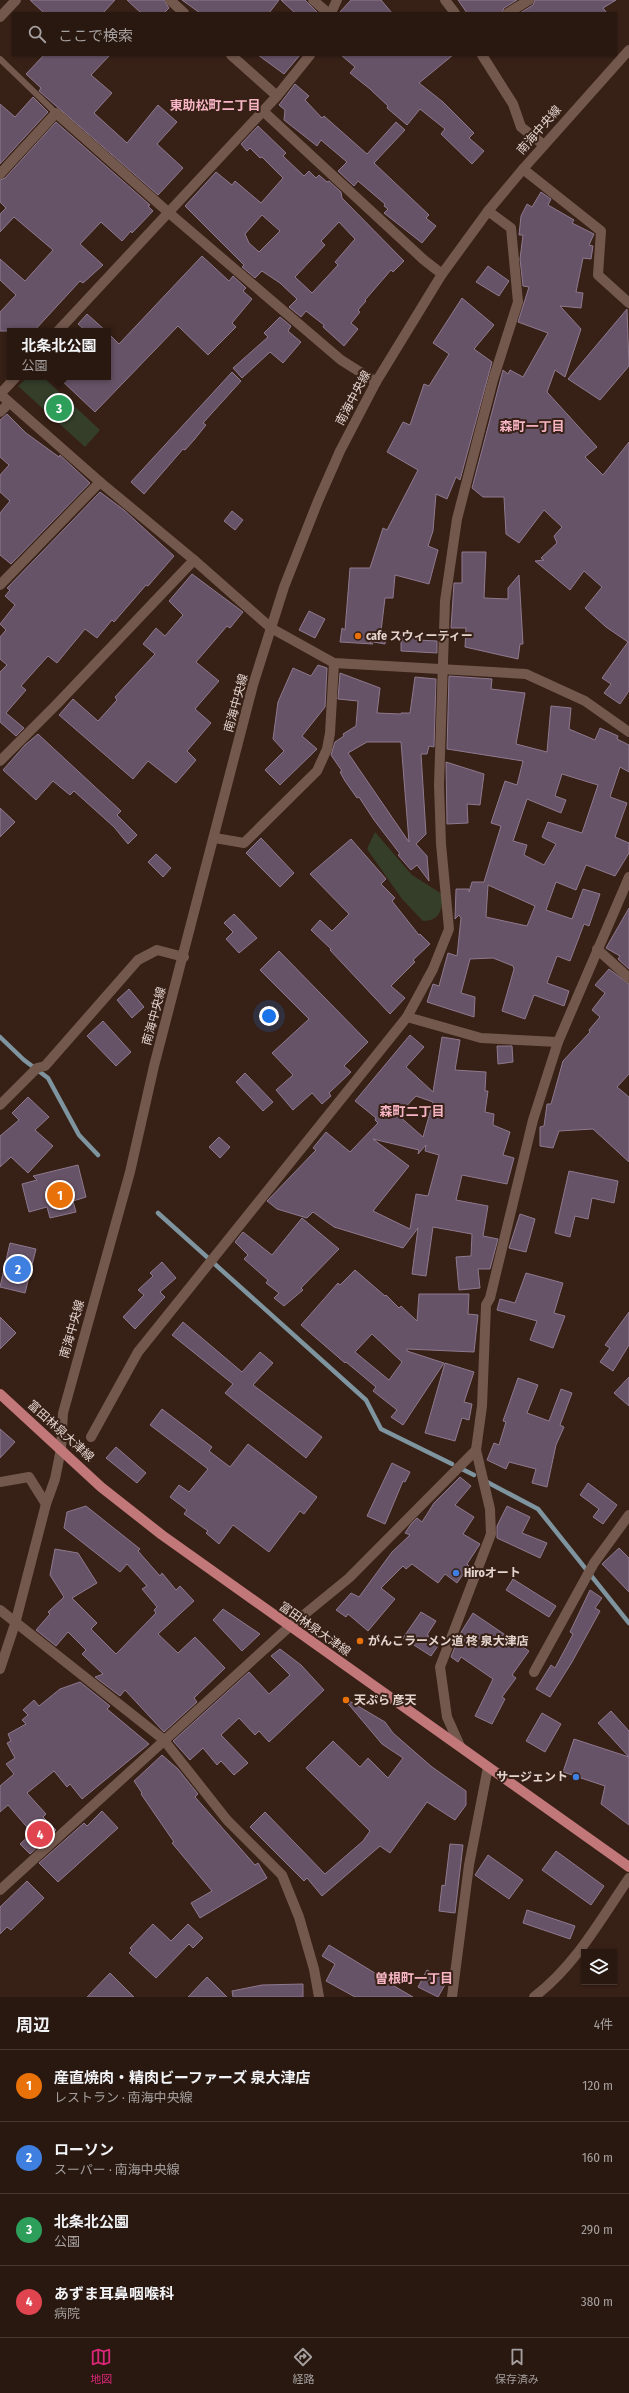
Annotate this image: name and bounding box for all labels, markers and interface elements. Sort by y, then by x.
search box [12,12,617,56]
icon: search [26,23,48,45]
text: ここで検索 [58,27,133,45]
district label: 東助松町二丁目 [169,98,261,113]
street label: 南海中央線 [514,103,564,157]
popup [7,328,111,380]
text: 北条北公園 [21,337,97,355]
text: 公園 [21,358,48,373]
street label: 南海中央線 [333,368,373,428]
pin: 3 [46,393,72,423]
district label: 森町一丁目 [499,419,565,434]
place label: cafe スウィーティー [366,629,473,643]
marker: cafe スウィーティー [353,631,363,641]
street label: 南海中央線 [221,672,251,734]
street label: 南海中央線 [139,985,169,1047]
your location [259,1006,279,1026]
district label: 森町二丁目 [379,1104,445,1119]
pin: 1 [47,1180,73,1210]
pin: 2 [5,1254,31,1284]
street label: 南海中央線 [57,1298,87,1360]
street label: 富田林泉大津線 [25,1398,97,1464]
place label: Hiroオート [464,1566,521,1580]
marker: Hiroオート [451,1568,461,1578]
street label: 富田林泉大津線 [277,1599,353,1659]
place label: がんこラーメン道 柊 泉大津店 [368,1634,529,1648]
marker: がんこラーメン道 柊 泉大津店 [355,1636,365,1646]
place label: 天ぷら 彦天 [354,1693,417,1707]
marker: 天ぷら 彦天 [341,1695,351,1705]
place label: サージェント [496,1770,568,1784]
marker: サージェント [571,1772,581,1782]
pin: 4 [27,1819,53,1849]
map controls [581,1949,617,1985]
button: layers [581,1949,617,1985]
district label: 曽根町一丁目 [375,1971,453,1986]
text: 周辺 [16,2015,50,2036]
text: 4件 [594,2017,613,2032]
text: 産直焼肉・精肉ビーファーズ 泉大津店 [54,2069,310,2087]
text: 1 [26,2078,32,2093]
text: 120 m [582,2078,613,2093]
text: レストラン · 南海中央線 [54,2090,193,2105]
text: ローソン [54,2141,114,2159]
text: 2 [26,2150,32,2165]
text: 160 m [582,2150,613,2165]
text: スーパー · 南海中央線 [54,2162,180,2177]
text: 北条北公園 [54,2213,129,2231]
text: 3 [26,2222,32,2237]
text: 290 m [581,2222,613,2237]
text: 公園 [54,2234,80,2249]
text: あずま耳鼻咽喉科 [54,2285,174,2303]
text: 4 [26,2294,32,2309]
text: 380 m [581,2294,613,2309]
text: 病院 [54,2306,80,2321]
tab: 地図 [90,2346,112,2386]
tab: 経路 [292,2346,314,2386]
tab: 保存済み [495,2346,539,2386]

